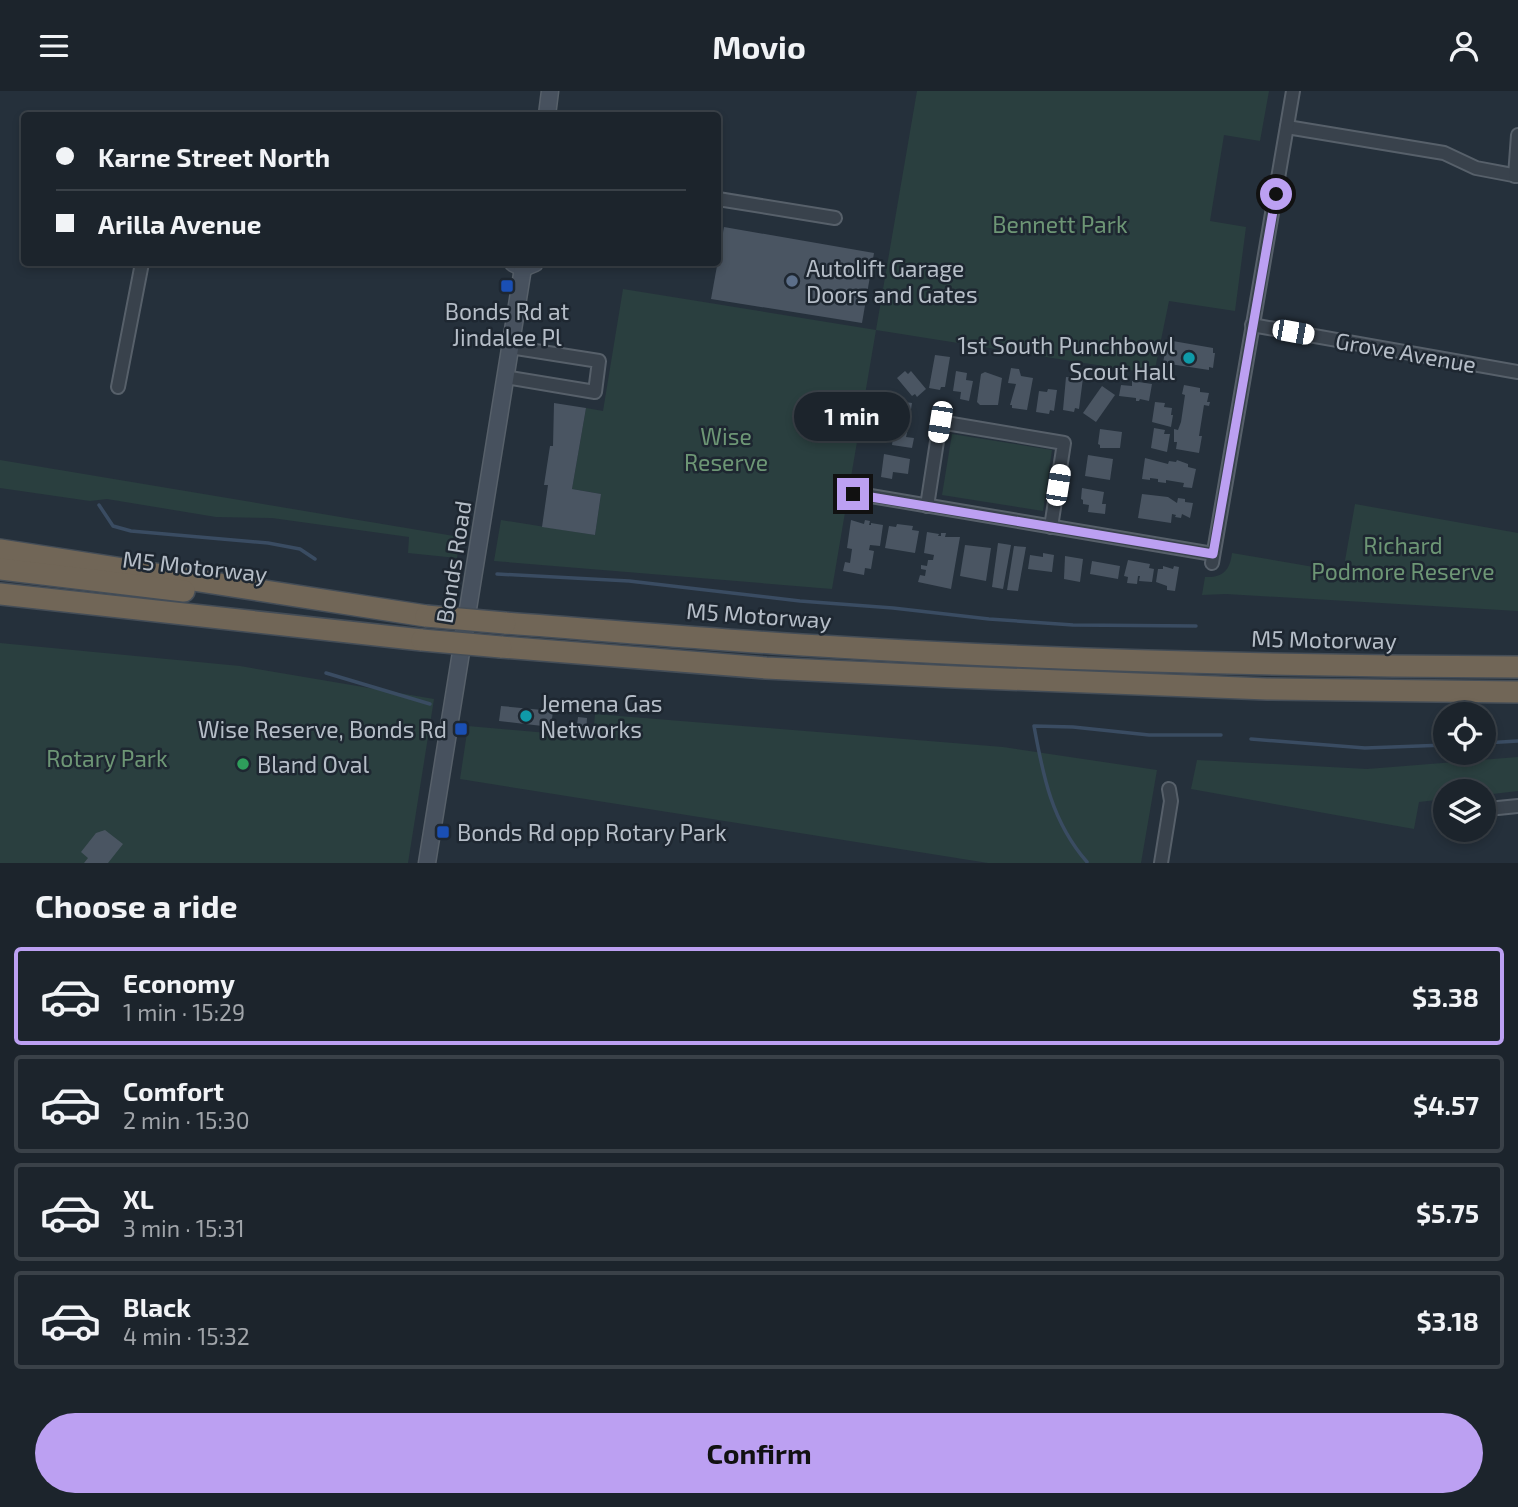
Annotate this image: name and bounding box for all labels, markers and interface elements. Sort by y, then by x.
icon: menu [35,27,73,65]
text: Movio [712,27,806,65]
icon: person [1445,27,1483,65]
text: Karne Street North [98,141,330,172]
route start [1260,178,1292,210]
text: Arilla Avenue [98,208,261,239]
park label: Bennett Park [992,210,1128,238]
place label: Autolift Garage Doors and Gates [806,254,978,308]
marker: Autolift Garage Doors and Gates [784,273,800,289]
marker: Bonds Rd at Jindalee Pl [499,278,515,294]
place label: Bonds Rd at Jindalee Pl [445,297,570,351]
car [1271,318,1316,346]
street label: Grove Avenue [1333,326,1479,378]
place label: 1st South Punchbowl Scout Hall [957,331,1175,385]
marker: 1st South Punchbowl Scout Hall [1181,350,1197,366]
callout: 1 min [795,393,911,441]
car [927,400,954,444]
text: 1 min [824,402,880,430]
park label: Wise Reserve [684,422,768,476]
car [1045,463,1072,507]
route end [837,478,869,510]
street label: Bonds Road [430,499,476,625]
park label: Richard Podmore Reserve [1311,531,1495,585]
street label: M5 Motorway [121,544,269,588]
street label: M5 Motorway [685,596,833,634]
street label: M5 Motorway [1251,624,1397,654]
place label: Jemena Gas Networks [540,689,663,743]
map controls [1433,702,1496,842]
button: locate [1433,702,1496,765]
marker: Jemena Gas Networks [518,708,534,724]
place label: Wise Reserve, Bonds Rd [198,715,447,743]
marker: Wise Reserve, Bonds Rd [453,721,469,737]
park label: Rotary Park [46,744,168,772]
place label: Bland Oval [257,750,369,778]
marker: Bland Oval [235,756,251,772]
button: layers [1433,779,1496,842]
place label: Bonds Rd opp Rotary Park [457,818,727,846]
marker: Bonds Rd opp Rotary Park [435,824,451,840]
text: Choose a ride [35,886,238,924]
icon: car [39,965,102,1028]
text: Economy [123,967,235,998]
text: $3.38 [1412,981,1479,1012]
text: 1 min · 15:29 [123,998,245,1026]
icon: car [39,1073,102,1136]
text: Comfort [123,1075,224,1106]
text: $4.57 [1413,1089,1479,1120]
text: 2 min · 15:30 [123,1106,250,1134]
icon: car [39,1181,102,1244]
text: XL [123,1183,154,1214]
text: $5.75 [1416,1197,1479,1228]
text: 3 min · 15:31 [123,1214,245,1242]
icon: car [39,1289,102,1352]
text: Black [123,1291,191,1322]
text: $3.18 [1417,1305,1479,1336]
text: 4 min · 15:32 [123,1322,250,1350]
button: Confirm [35,1413,1483,1493]

